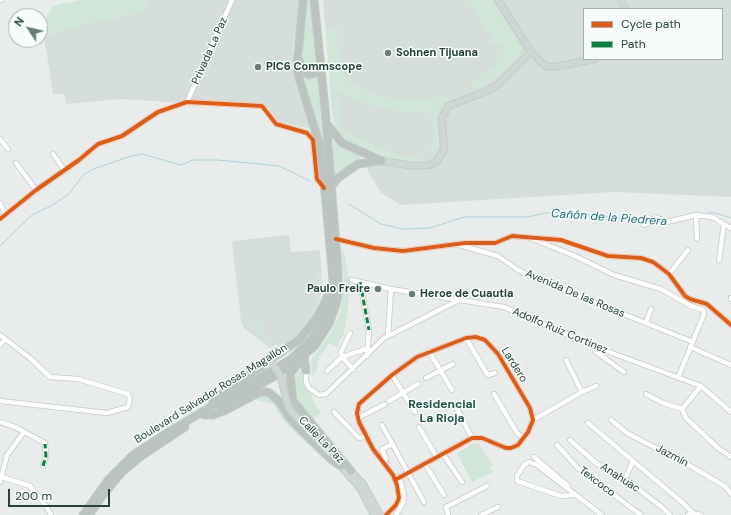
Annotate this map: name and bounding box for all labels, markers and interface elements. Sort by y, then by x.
north arrow [8,8,48,48]
legend [583,8,723,60]
text: N [11,14,27,29]
street label: Privada La Paz [189,15,231,87]
text: Cycle path [621,16,681,32]
text: Path [621,36,646,52]
place label: Sohnen Tijuana [396,46,478,60]
marker: Sohnen Tijuana [383,48,393,58]
place label: PIC6 Commscope [266,60,362,74]
marker: PIC6 Commscope [253,62,263,72]
water label: Cañón de la Piedrera [550,207,668,229]
street label: Avenida De las Rosas [523,267,627,321]
place label: Paulo Freire [307,282,370,296]
marker: Paulo Freire [373,284,383,294]
place label: Heroe de Cuautla [420,287,513,301]
marker: Heroe de Cuautla [407,289,417,299]
street label: Adolfo Ruiz Cortinez [510,305,610,357]
street label: Boulevard Salvador Rosas Magallón [132,341,290,447]
street label: Lardero [498,345,530,385]
district label: Residencial La Rioja [408,398,476,426]
street label: Calle La Paz [295,414,347,466]
street label: Jazmín [653,442,691,470]
street label: Anahuac [598,460,642,496]
street label: Texcoco [576,464,618,500]
scale bar [10,481,112,507]
text: 200 m [15,488,52,504]

